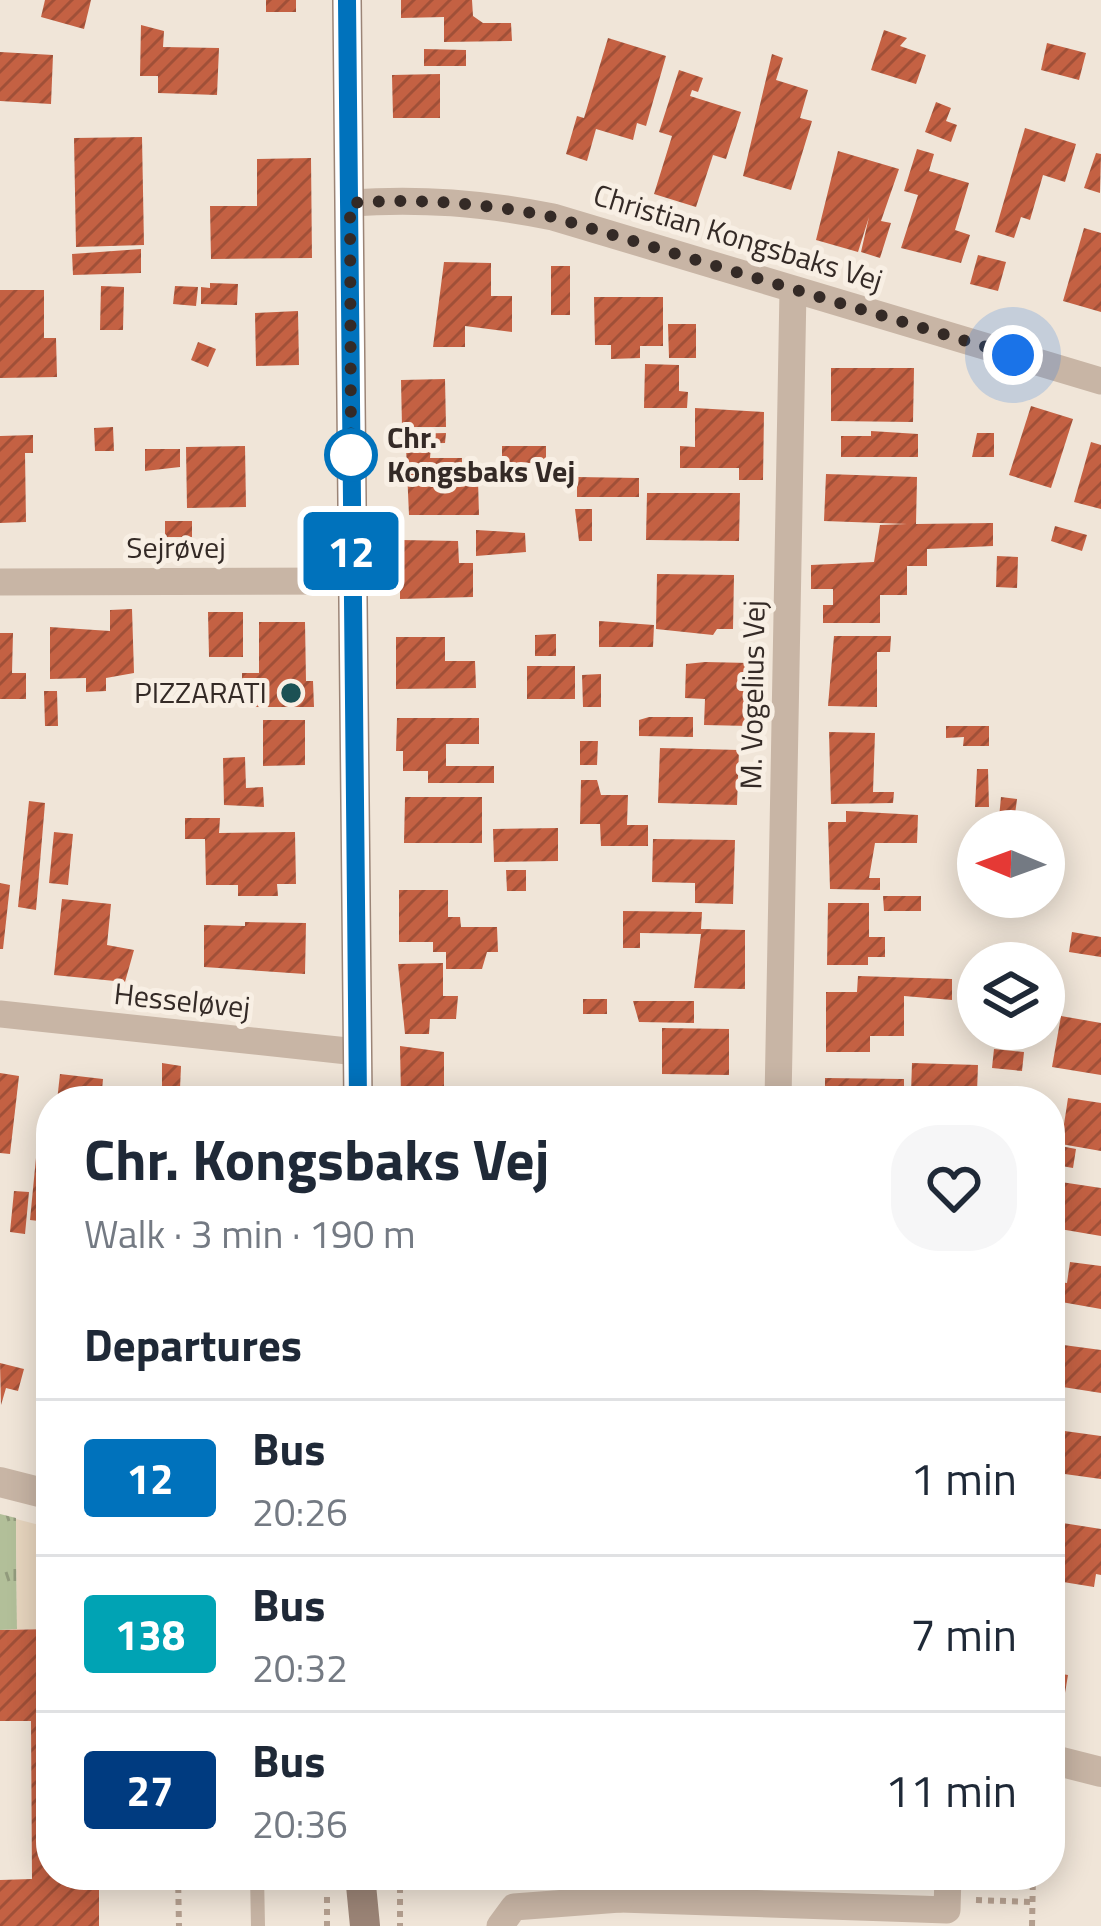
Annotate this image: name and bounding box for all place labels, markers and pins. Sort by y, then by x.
place label: Chr. Kongsbaks Vej [387,414,575,494]
marker: Chr. Kongsbaks Vej [326,430,376,480]
place label: PIZZARATI [134,669,267,715]
marker: PIZZARATI [278,680,304,706]

